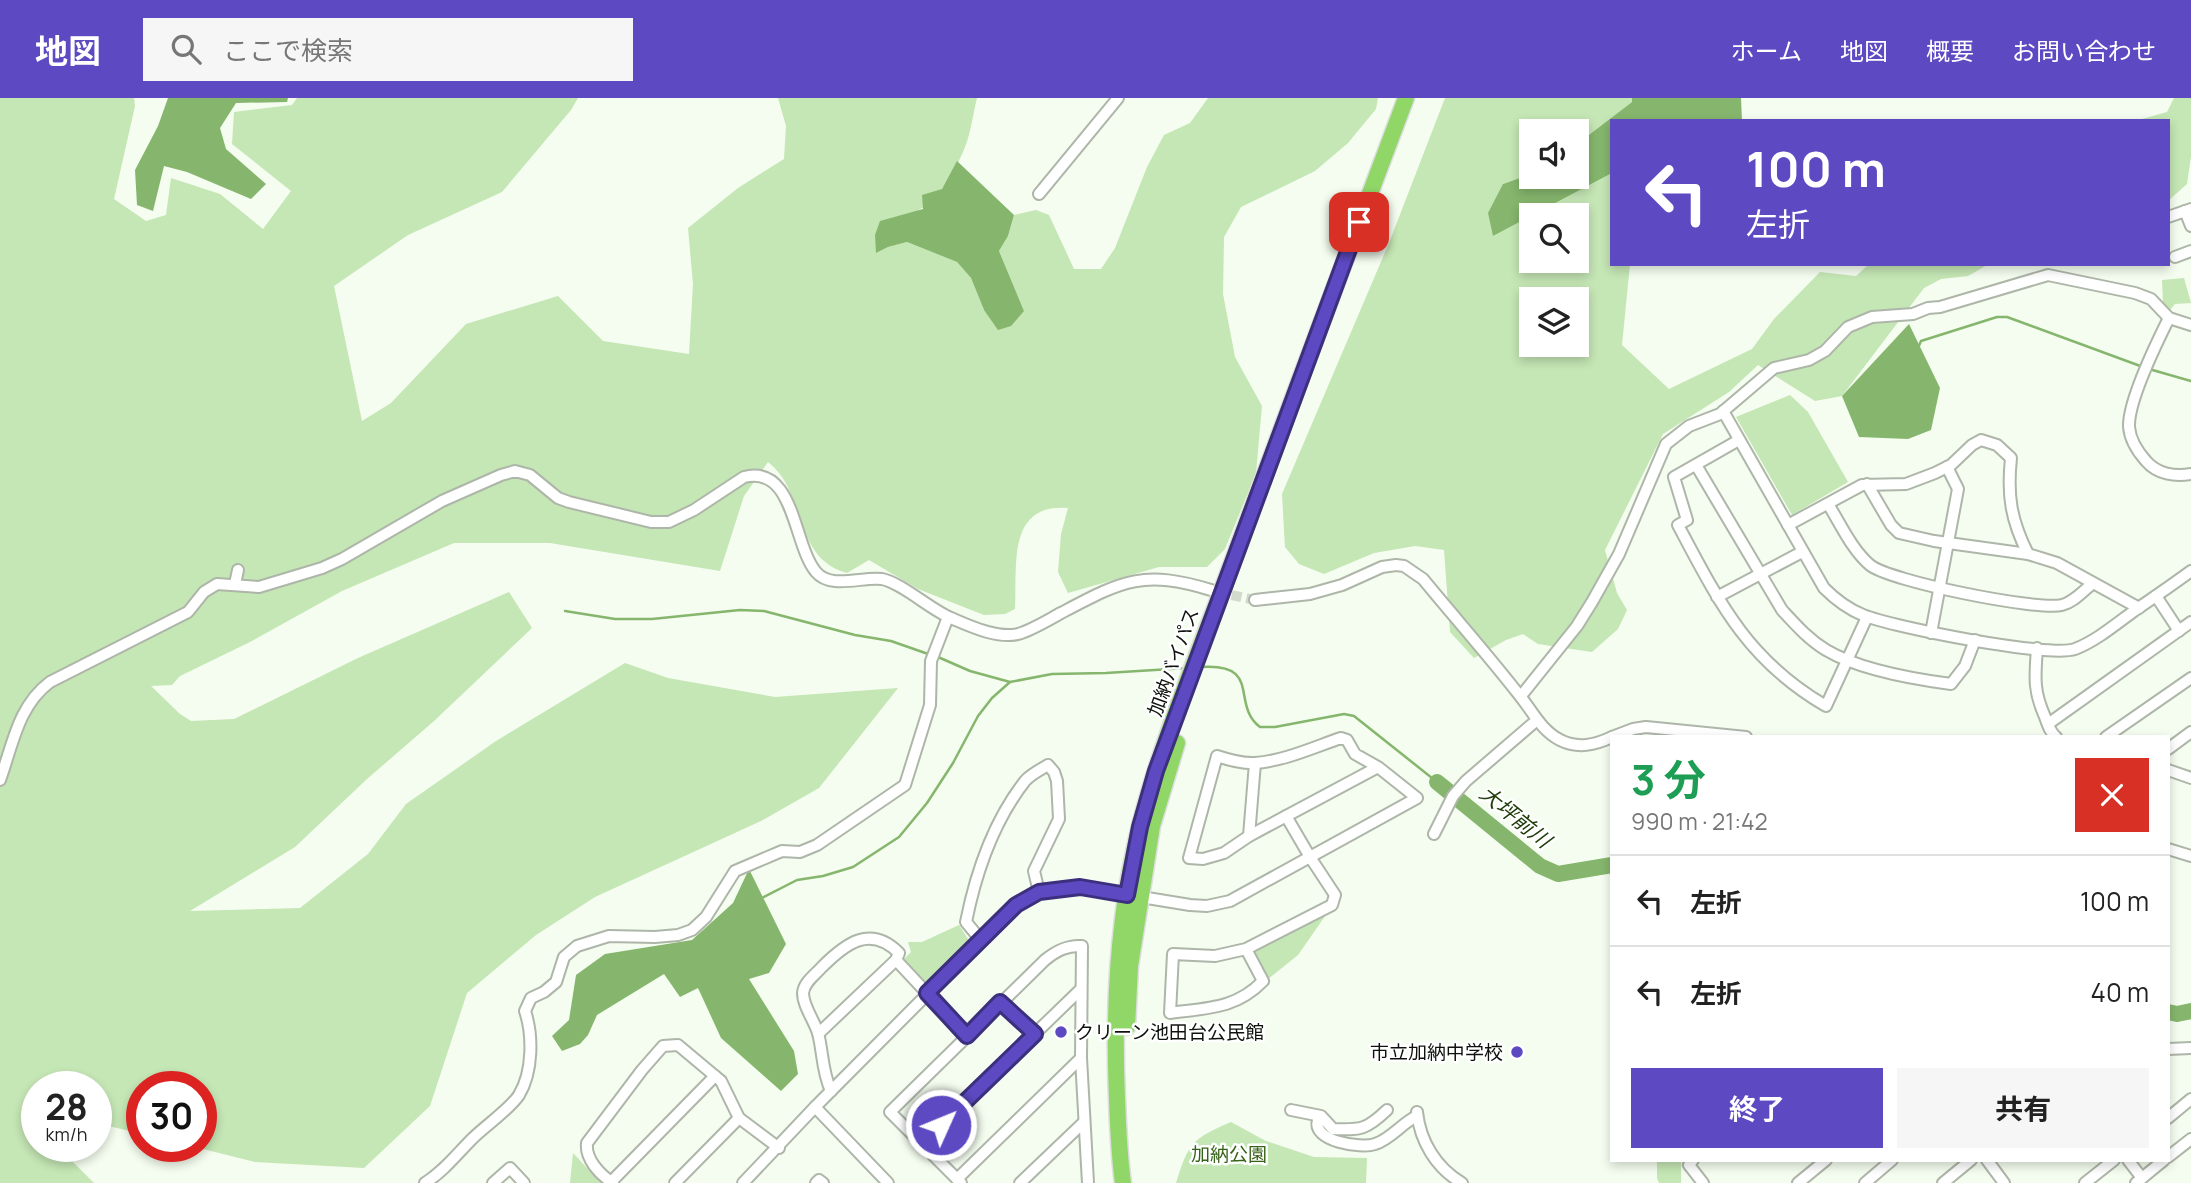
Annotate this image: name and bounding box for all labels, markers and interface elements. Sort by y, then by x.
search box [143,18,633,81]
text: 地図 [35,28,101,73]
icon: search [167,30,205,68]
text: ここで検索 [223,32,353,68]
text: ホーム [1731,34,1802,67]
text: 地図 [1840,34,1888,67]
text: 概要 [1926,34,1974,67]
text: お問い合わせ [2012,34,2156,67]
map controls [1519,119,1589,357]
button: sound [1519,119,1589,189]
text: 100 m [1746,135,1886,202]
icon: left [1631,147,1722,238]
pin [1329,192,1389,252]
text: 左折 [1746,202,1810,246]
icon: arrive [1340,203,1378,241]
button: search [1519,203,1589,273]
button: layers [1519,287,1589,357]
street label: 加納バイパス [1141,604,1205,720]
text: 3 分 [1631,750,1706,808]
button: close [2075,758,2149,832]
water label: 大坪前川 [1474,779,1559,855]
text: 990 m · 21:42 [1631,805,1768,837]
icon: left [1631,882,1669,920]
text: 100 m [2080,883,2149,919]
text: 左折 [1690,884,1742,920]
icon: left [1631,973,1669,1011]
text: 40 m [2091,974,2149,1010]
text: 左折 [1690,975,1742,1011]
place label: クリーン池田台公民館 [1075,1019,1264,1045]
marker: クリーン池田台公民館 [1053,1024,1069,1040]
place label: 市立加納中学校 [1370,1039,1503,1065]
marker: 市立加納中学校 [1509,1044,1525,1060]
button: 終了 [1631,1068,1883,1148]
button: 共有 [1897,1068,2149,1148]
speed limit sign: 30 [126,1071,217,1162]
text: 28 [45,1083,88,1131]
position arrow [904,1088,978,1162]
text: km/h [46,1122,87,1146]
park label: 加納公園 [1191,1141,1267,1167]

